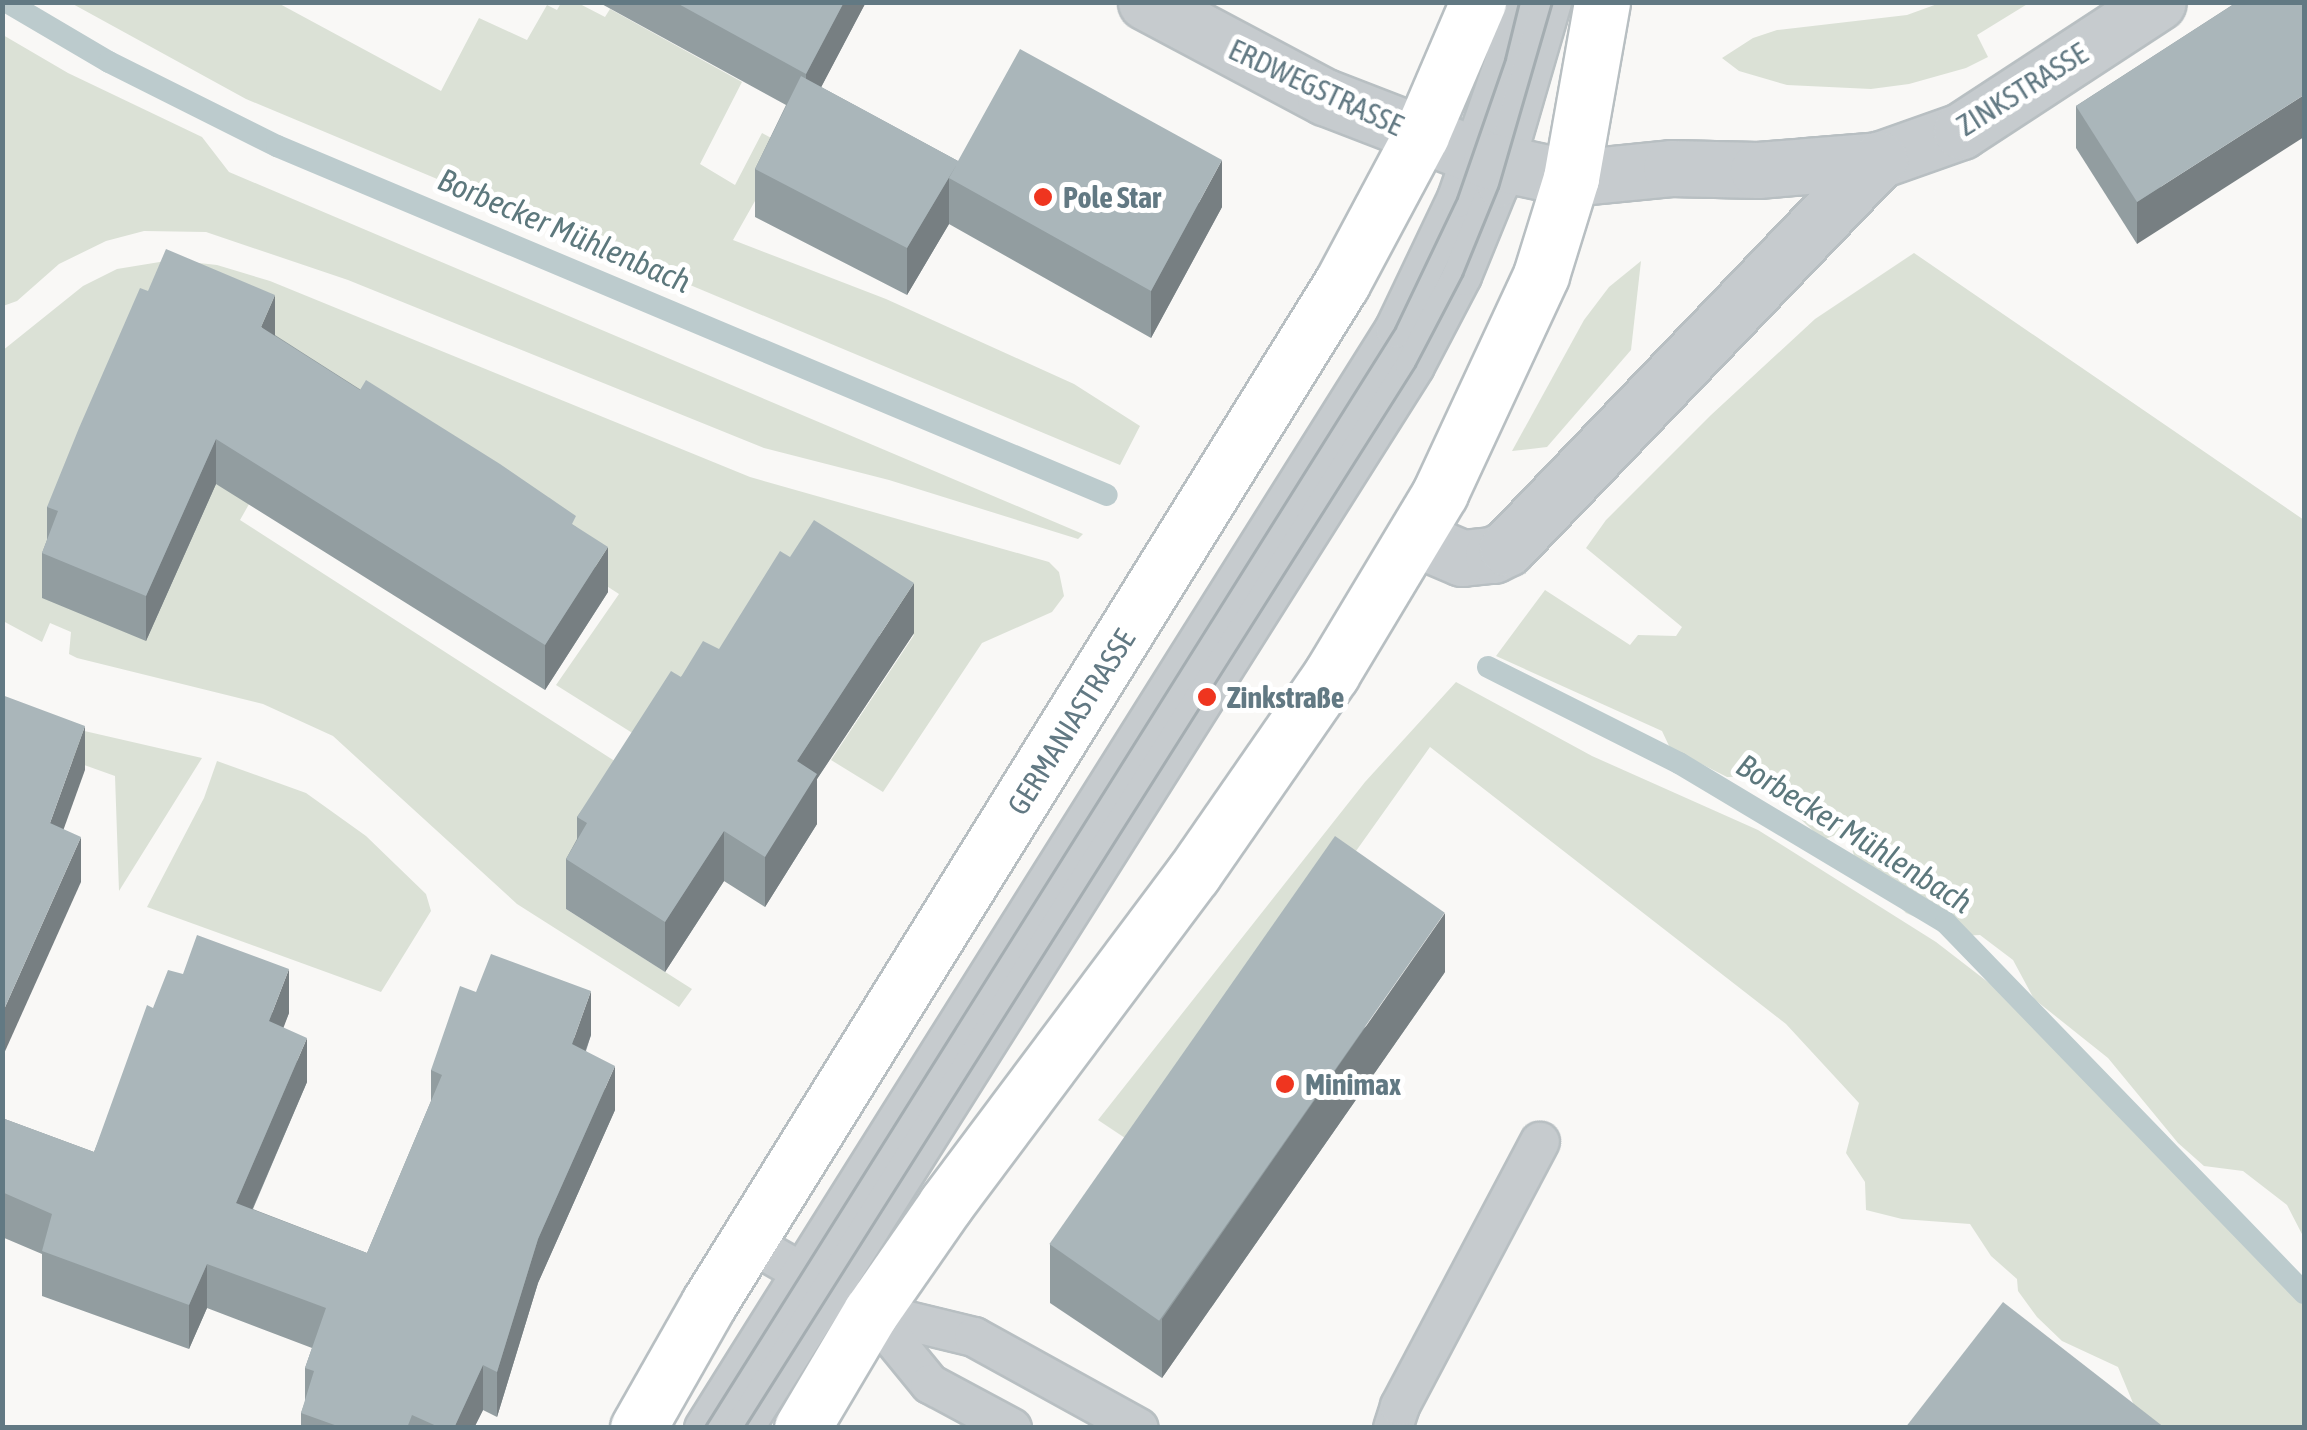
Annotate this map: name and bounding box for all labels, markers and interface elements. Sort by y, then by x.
street label: ERDWEGSTRASSE [1223,31,1409,143]
street label: ZINKSTRASSE [1950,35,2094,143]
water label: Borbecker Mühlenbach [432,161,696,301]
place label: Pole Star [1063,179,1161,215]
marker: Pole Star [1032,186,1054,208]
street label: GERMANIASTRASSE [1000,623,1142,821]
place label: Zinkstraße [1227,679,1344,715]
marker: Zinkstraße [1196,686,1218,708]
water label: Borbecker Mühlenbach [1729,746,1979,922]
place label: Minimax [1305,1066,1401,1102]
marker: Minimax [1274,1073,1296,1095]

